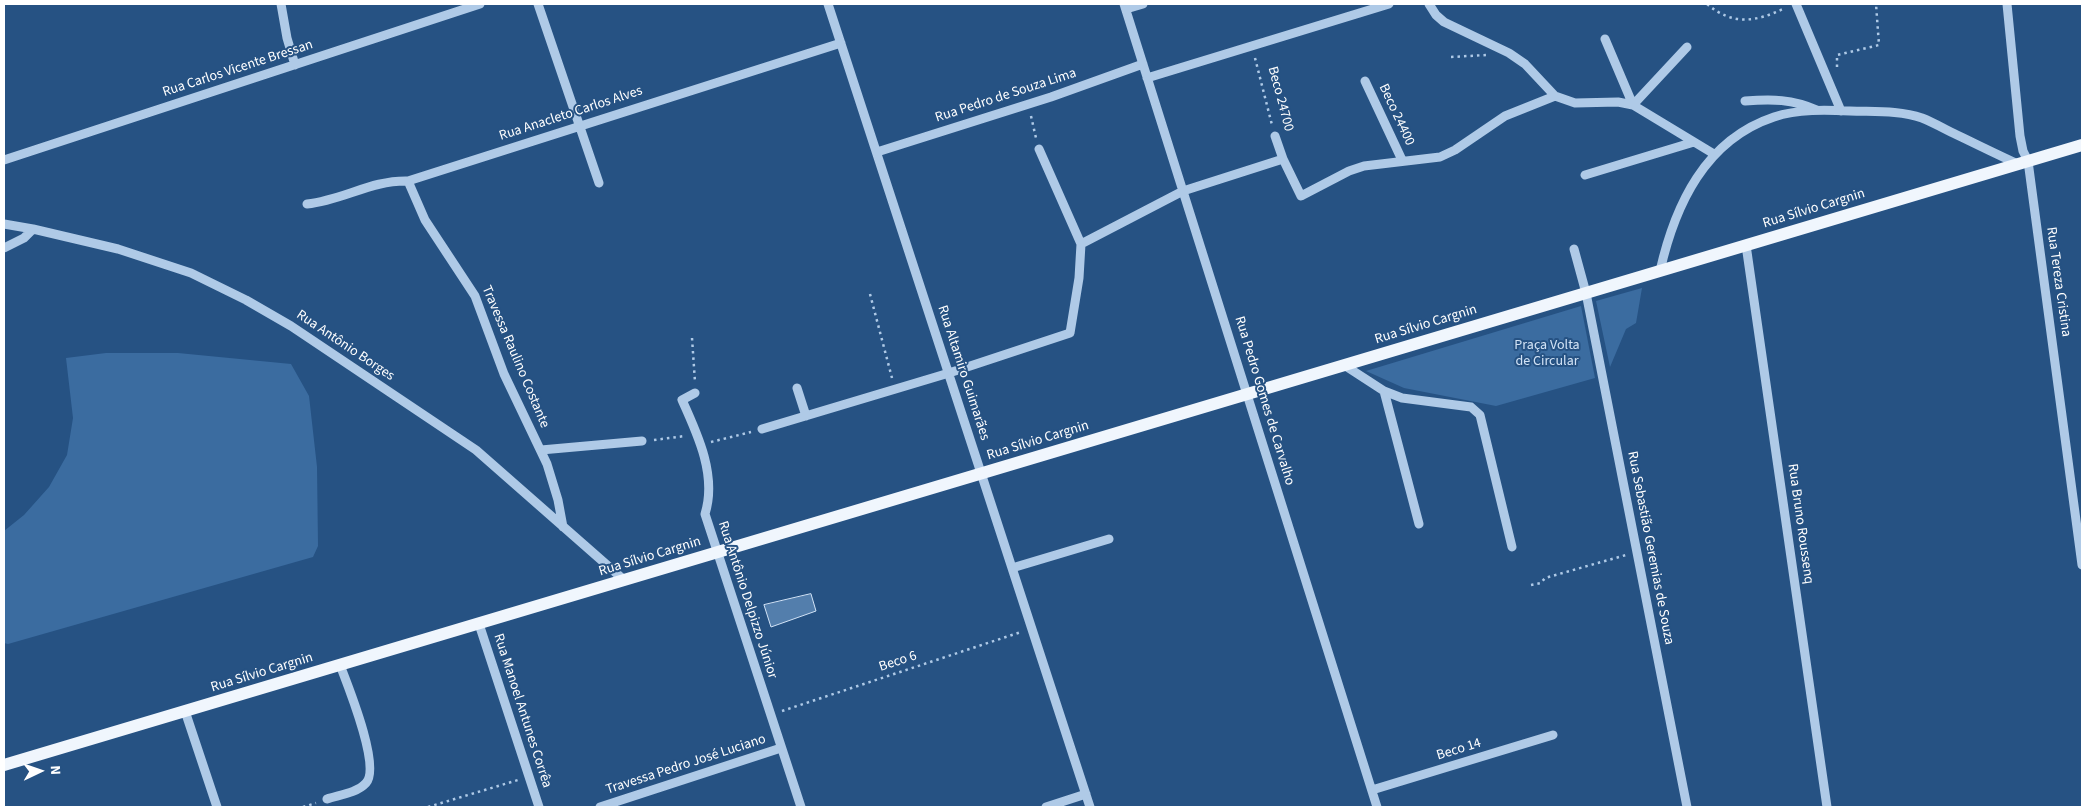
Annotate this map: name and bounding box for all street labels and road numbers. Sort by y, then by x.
street label: Rua Carlos Vicente Bressan [161,37,315,101]
street label: Rua Pedro de Souza Lima [933,65,1079,127]
street label: Beco 24700 [1263,65,1297,133]
street label: Beco 24400 [1374,81,1418,149]
street label: Rua Anacleto Carlos Alves [497,83,645,145]
street label: Rua Sílvio Cargnin [1761,185,1867,233]
street label: Rua Tereza Cristina [2042,226,2074,338]
street label: Travessa Raulino Costante [477,283,553,431]
street label: Rua Sílvio Cargnin [1373,301,1479,349]
street label: Rua Altamiro Guimarães [933,303,993,443]
street label: Rua Antônio Borges [293,307,397,385]
street label: Rua Pedro Gomes de Carvalho [1230,314,1298,488]
street label: Rua Sílvio Cargnin [985,417,1091,465]
street label: Rua Sebastião Geremias de Souza [1623,450,1677,646]
street label: Rua Bruno Roussenq [1783,463,1817,585]
street label: Rua Antônio Delpizzo Júnior [714,519,780,681]
street label: Rua Sílvio Cargnin [597,533,703,581]
street label: Rua Manoel Antunes Corrêa [489,632,555,790]
street label: Beco 6 [877,648,919,676]
street label: Rua Sílvio Cargnin [209,649,315,697]
street label: Travessa Pedro José Luciano [604,731,768,799]
street label: Beco 14 [1435,735,1483,765]

